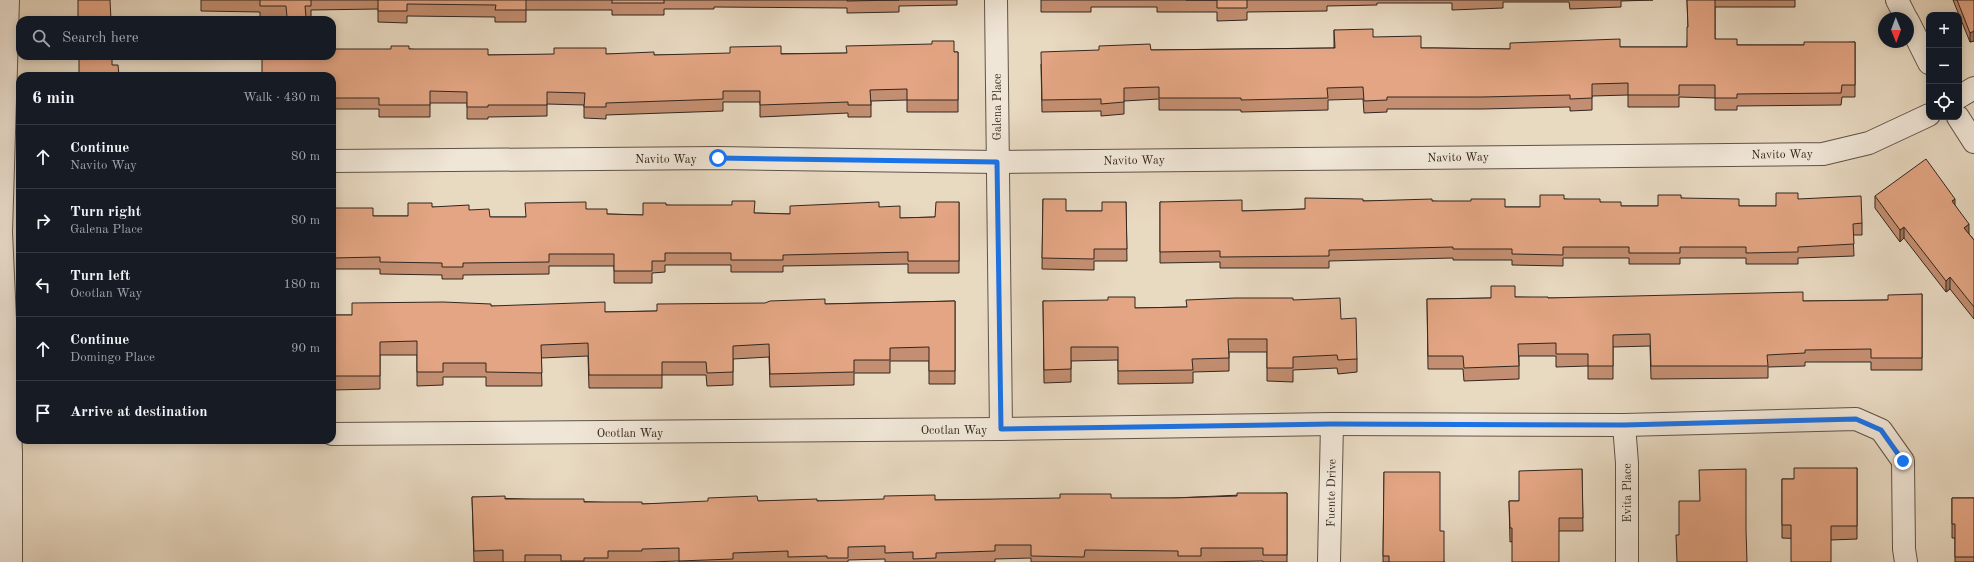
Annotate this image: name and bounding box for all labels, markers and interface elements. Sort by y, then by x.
north arrow [1878,12,1914,48]
map controls [1926,12,1962,120]
button: + [1926,12,1962,48]
search box [16,16,336,60]
icon: search [30,27,52,49]
text: Search here [62,31,139,46]
button: − [1926,48,1962,84]
street label: Galena Place [992,73,1004,141]
button: locate [1926,84,1962,120]
text: 6 min [32,90,75,107]
text: Walk · 430 m [243,91,320,104]
text: Continue [70,141,129,156]
icon: ahead [32,146,54,168]
street label: Navito Way [1751,148,1814,162]
route start [709,149,727,167]
text: 80 m [291,150,320,163]
street label: Navito Way [1427,151,1490,165]
street label: Navito Way [635,154,698,166]
street label: Navito Way [1103,154,1166,168]
text: Navito Way [70,159,137,172]
text: Turn right [70,205,141,220]
icon: right [32,210,54,232]
text: 80 m [291,214,320,227]
text: Galena Place [70,223,143,236]
text: Turn left [70,269,130,284]
icon: left [32,274,54,296]
text: 180 m [283,278,320,291]
text: Ocotlan Way [70,287,142,300]
text: Continue [70,333,129,348]
icon: ahead [32,338,54,360]
text: 90 m [291,342,320,355]
text: Domingo Place [70,351,155,364]
icon: arrive [32,402,54,424]
text: Arrive at destination [70,405,208,420]
street label: Ocotlan Way [921,425,988,437]
street label: Ocotlan Way [597,428,664,440]
route end [1894,452,1912,470]
street label: Fuente Drive [1325,458,1339,527]
street label: Evita Place [1622,463,1634,523]

